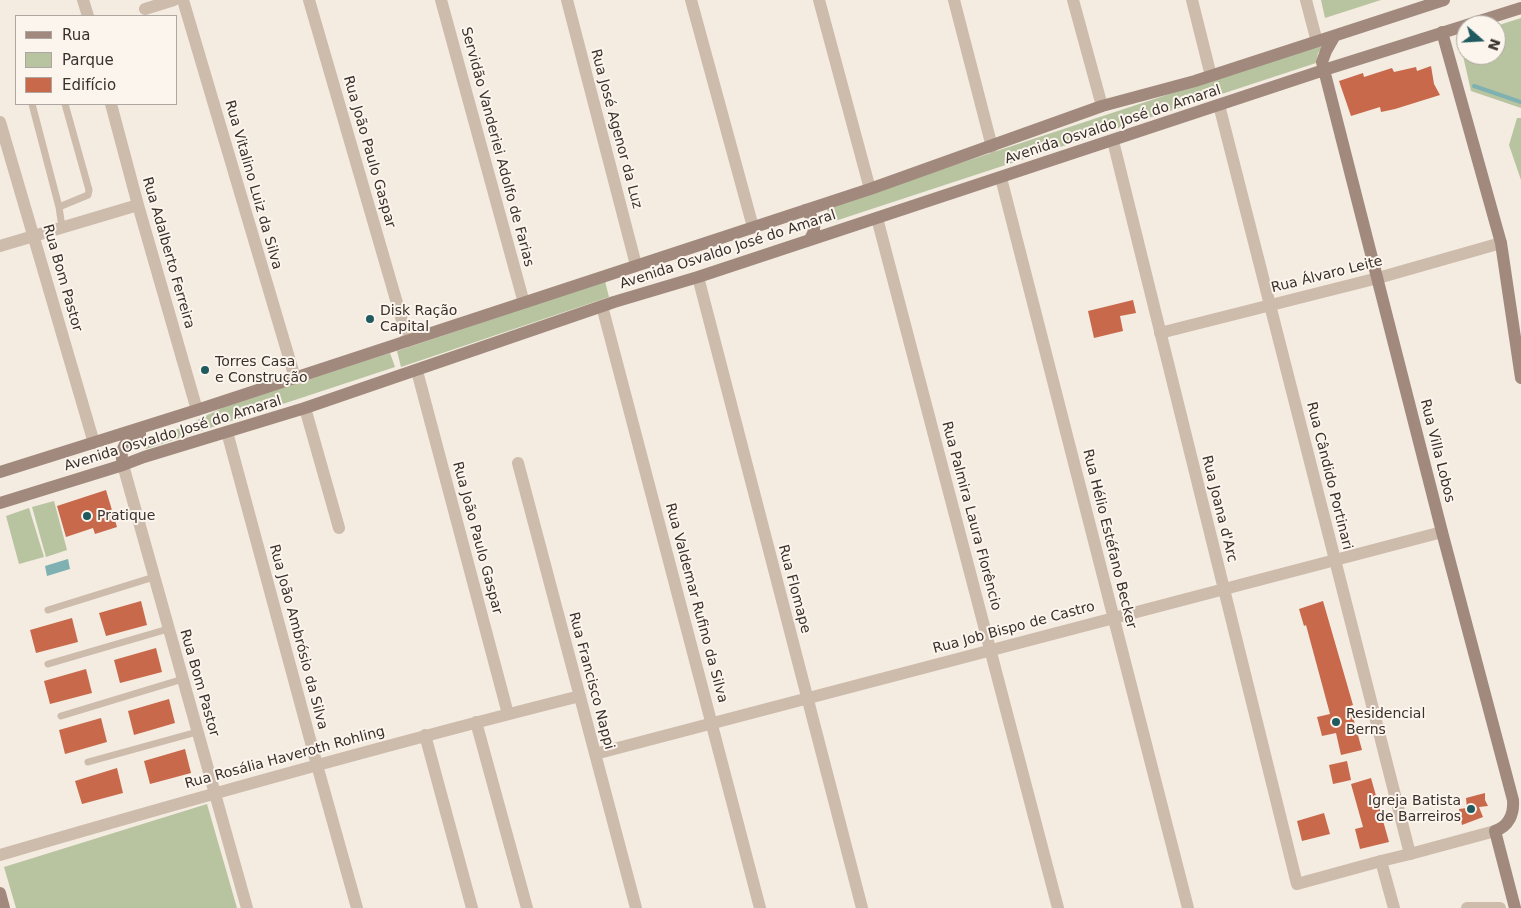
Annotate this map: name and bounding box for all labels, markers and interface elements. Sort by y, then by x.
legend [15,15,178,105]
north arrow [1456,15,1506,65]
street label: Servidão Vanderiei Adolfo de Farias [457,25,537,269]
text: Rua [62,26,90,44]
text: N [1485,36,1504,53]
street label: Rua José Agenor da Luz [587,47,645,211]
text: Parque [62,51,114,69]
street label: Rua João Paulo Gaspar [339,74,399,230]
text: Edifício [62,76,116,94]
street label: Avenida Osvaldo José do Amaral [1003,82,1223,168]
street label: Rua Vitalino Luiz da Silva [221,98,285,272]
street label: Rua Adalberto Ferreira [138,175,198,331]
street label: Avenida Osvaldo José do Amaral [618,207,838,293]
street label: Rua Bom Pastor [39,222,85,334]
street label: Rua Álvaro Leite [1270,253,1384,297]
place label: Disk Ração Capital [380,303,457,336]
marker: Disk Ração Capital [364,313,376,325]
place label: Torres Casa e Construção [215,354,308,387]
marker: Torres Casa e Construção [199,364,211,376]
street label: Avenida Osvaldo José do Amaral [62,393,284,475]
street label: Rua Villa Lobos [1416,398,1458,504]
street label: Rua Cândido Portinari [1303,400,1355,552]
street label: Rua Palmira Laura Florêncio [938,420,1004,612]
street label: Rua Hélio Estéfano Becker [1079,447,1139,631]
street label: Rua Joana d'Arc [1198,454,1240,564]
street label: Rua João Paulo Gaspar [449,460,505,616]
street label: Rua Valdemar Rufino da Silva [661,501,731,705]
place label: Pratique [97,508,155,524]
marker: Pratique [81,510,93,522]
street label: Rua João Ambrósio da Silva [265,543,331,731]
street label: Rua Flomape [774,543,814,635]
street label: Rua Job Bispo de Castro [931,598,1097,658]
street label: Rua Francisco Nappi [565,610,617,752]
street label: Rua Bom Pastor [176,627,222,739]
place label: Residencial Berns [1346,706,1425,739]
marker: Residencial Berns [1330,716,1342,728]
street label: Rua Rosália Haveroth Rohling [183,723,387,793]
place label: Igreja Batista de Barreiros [1368,793,1461,826]
marker: Igreja Batista de Barreiros [1465,803,1477,815]

